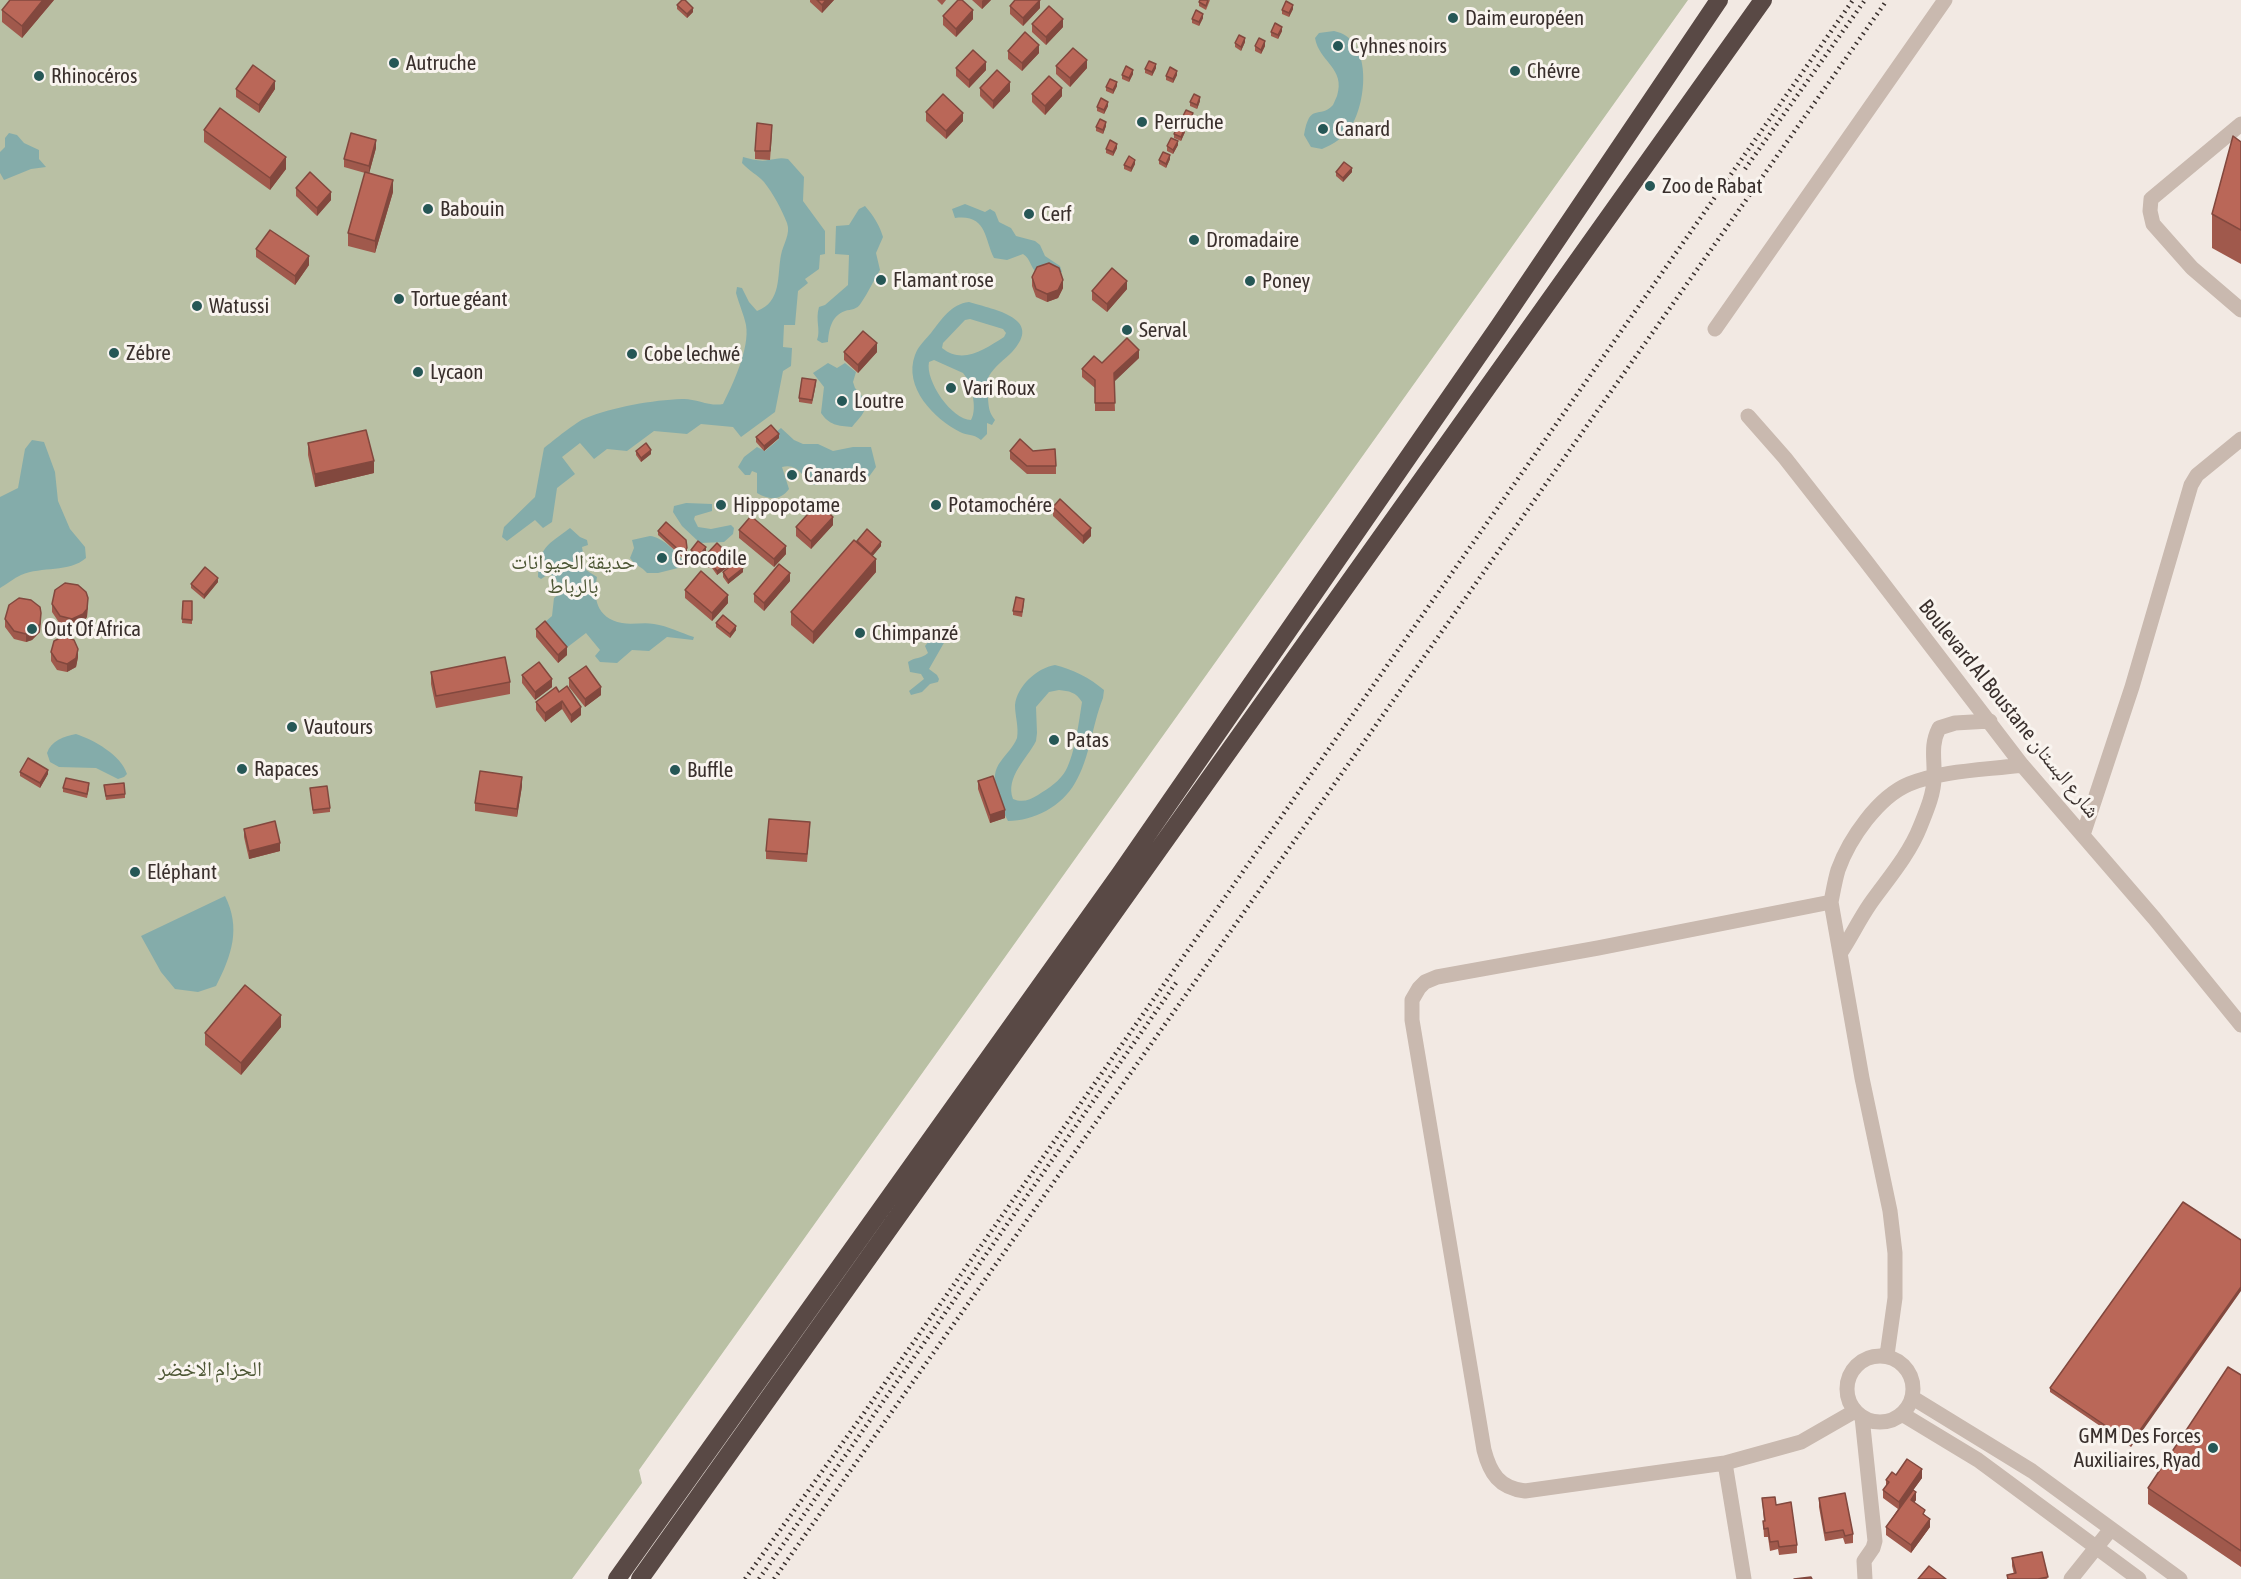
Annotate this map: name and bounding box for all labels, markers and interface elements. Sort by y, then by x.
place label: Daim européen [1465,5,1584,31]
marker: Daim européen [1446,11,1460,25]
place label: Cyhnes noirs [1350,33,1447,59]
marker: Cyhnes noirs [1331,39,1345,53]
place label: Autruche [406,50,476,76]
marker: Autruche [387,56,401,70]
place label: Chévre [1527,58,1580,84]
place label: Rhinocéros [51,63,137,89]
marker: Chévre [1508,64,1522,78]
marker: Rhinocéros [32,69,46,83]
place label: Perruche [1154,109,1224,135]
marker: Perruche [1135,115,1149,129]
place label: Canard [1335,116,1390,142]
marker: Canard [1316,122,1330,136]
place label: Zoo de Rabat [1662,173,1762,199]
marker: Zoo de Rabat [1643,179,1657,193]
place label: Babouin [440,196,505,222]
place label: Cerf [1041,201,1072,227]
marker: Babouin [421,202,435,216]
marker: Cerf [1022,207,1036,221]
place label: Dromadaire [1206,227,1299,253]
marker: Dromadaire [1187,233,1201,247]
place label: Flamant rose [893,267,994,293]
place label: Poney [1262,268,1310,294]
marker: Flamant rose [874,273,888,287]
marker: Poney [1243,274,1257,288]
place label: Tortue géant [411,286,508,312]
marker: Tortue géant [392,292,406,306]
place label: Watussi [209,293,269,319]
marker: Watussi [190,299,204,313]
place label: Serval [1139,317,1187,343]
marker: Serval [1120,323,1134,337]
place label: Zébre [126,340,171,366]
place label: Cobe lechwé [644,341,740,367]
marker: Zébre [107,346,121,360]
marker: Cobe lechwé [625,347,639,361]
place label: Lycaon [430,359,484,385]
marker: Lycaon [411,365,425,379]
place label: Vari Roux [963,375,1035,401]
marker: Vari Roux [944,381,958,395]
place label: Loutre [854,388,904,414]
marker: Loutre [835,394,849,408]
place label: Canards [804,462,867,488]
marker: Canards [785,468,799,482]
place label: Hippopotame [733,492,840,518]
place label: Potamochére [948,492,1052,518]
marker: Hippopotame [714,498,728,512]
marker: Potamochére [929,498,943,512]
place label: Crocodile [674,545,747,571]
park label: حديقة الحيوانات بالرباط [511,549,635,599]
marker: Crocodile [655,551,669,565]
street label: Boulevard Al Boustane شارع البستان [1913,595,2105,823]
place label: Out Of Africa [44,616,141,642]
place label: Chimpanzé [872,620,958,646]
marker: Out Of Africa [25,622,39,636]
marker: Chimpanzé [853,626,867,640]
place label: Vautours [304,714,373,740]
marker: Vautours [285,720,299,734]
place label: Patas [1066,727,1109,753]
marker: Patas [1047,733,1061,747]
place label: Rapaces [254,756,319,782]
place label: Buffle [687,757,733,783]
marker: Rapaces [235,762,249,776]
marker: Buffle [668,763,682,777]
place label: Eléphant [147,859,217,885]
marker: Eléphant [128,865,142,879]
park label: الحزام الاخضر [158,1356,262,1382]
place label: GMM Des Forces Auxiliaires, Ryad [2074,1423,2201,1473]
marker: GMM Des Forces Auxiliaires, Ryad [2206,1441,2220,1455]

